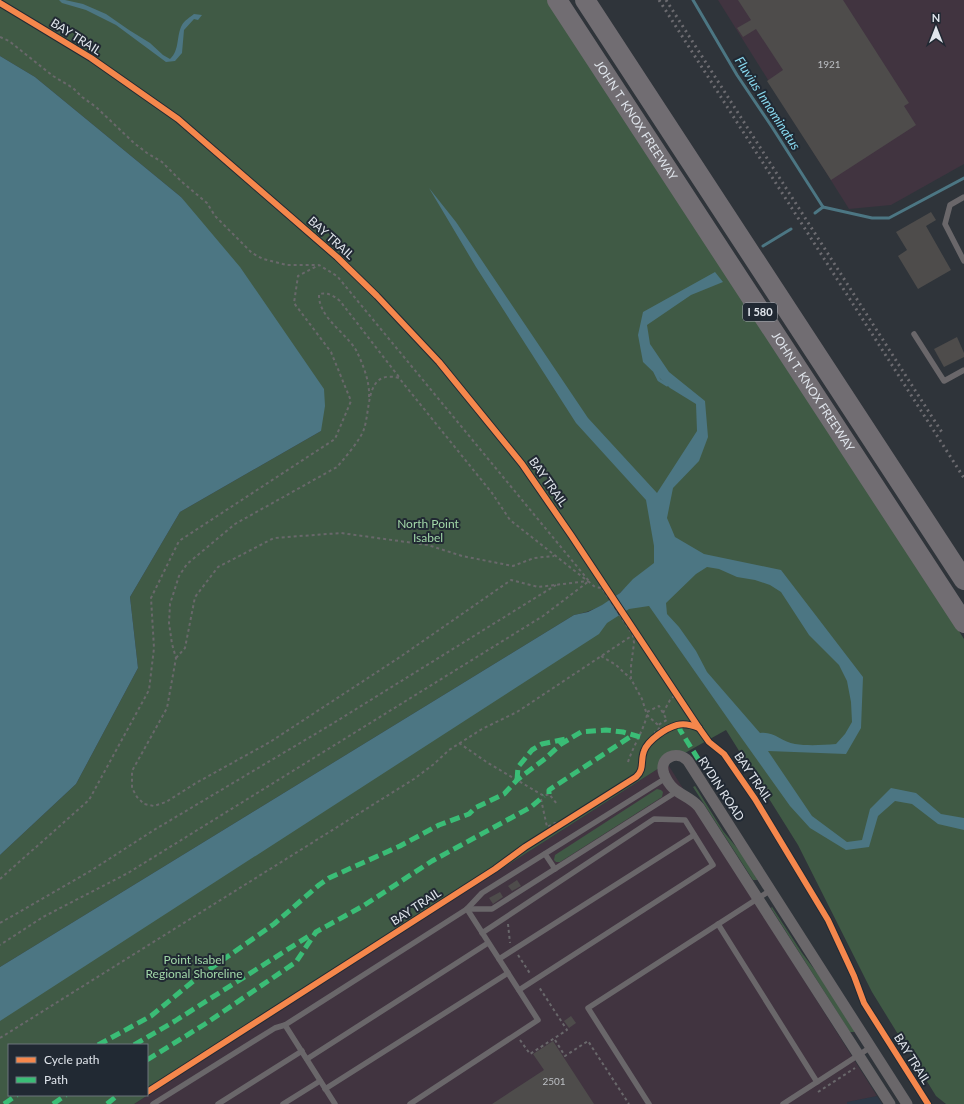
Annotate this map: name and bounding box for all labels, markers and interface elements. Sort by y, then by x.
north arrow [916,8,956,48]
text: N [932,11,940,24]
street label: BAY TRAIL [48,15,104,58]
water label: Fluvius Innominatus [732,53,804,153]
street label: JOHN T. KNOX FREEWAY [592,58,681,183]
house number: 1921 [817,58,841,70]
street label: BAY TRAIL [305,213,357,262]
road number: I 580 [743,303,777,321]
street label: JOHN T. KNOX FREEWAY [769,329,858,455]
street label: BAY TRAIL [526,454,571,509]
park label: North Point Isabel [397,516,460,545]
street label: BAY TRAIL [731,749,776,805]
street label: RYDIN ROAD [695,754,748,824]
street label: BAY TRAIL [388,885,444,928]
park label: Point Isabel Regional Shoreline [145,952,243,981]
street label: BAY TRAIL [891,1031,934,1087]
legend [8,1044,148,1096]
text: Cycle path [44,1052,99,1067]
text: Path [44,1072,68,1087]
house number: 2501 [542,1075,566,1087]

